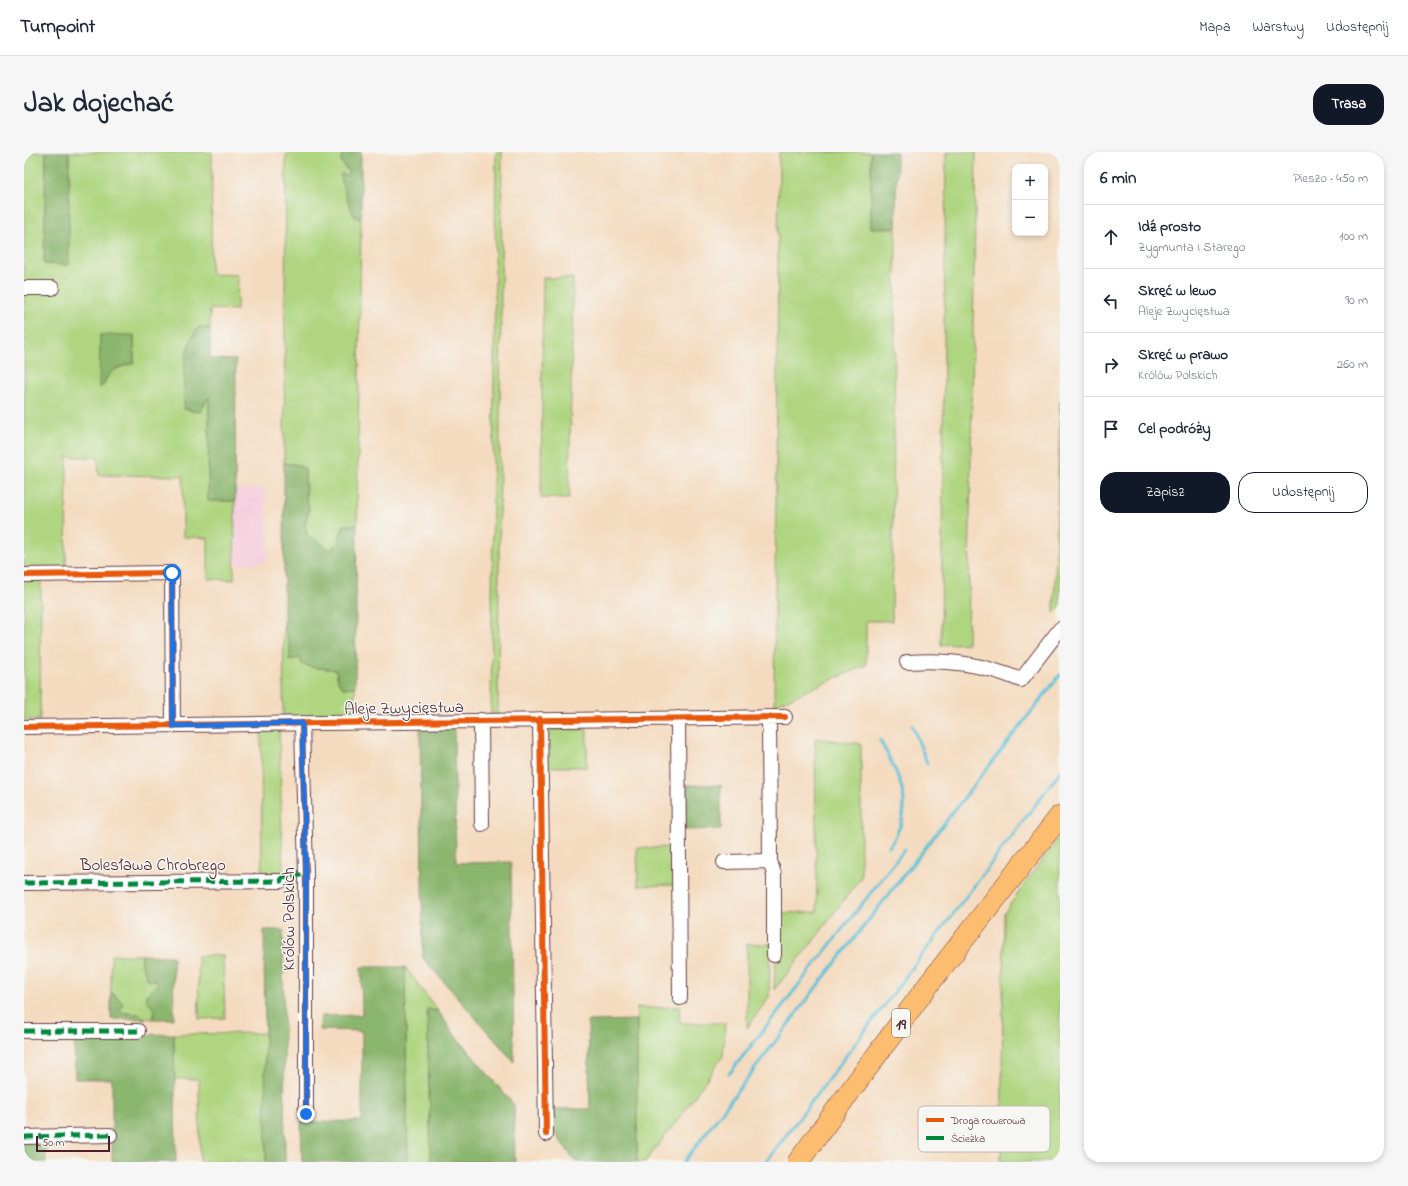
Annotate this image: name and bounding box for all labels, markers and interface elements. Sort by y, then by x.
text: Turnpoint [20,14,95,41]
text: Mapa [1199,17,1231,38]
text: Warstwy [1253,17,1304,38]
text: Udostępnij [1326,17,1388,38]
text: Jak dojechać [24,84,173,125]
button: Trasa [1313,84,1384,125]
map controls [1012,164,1048,236]
button: + [1012,164,1048,200]
text: 6 min [1100,166,1136,191]
text: Pieszo · 450 m [1293,169,1368,188]
button: − [1012,200,1048,236]
text: Idź prosto [1138,216,1201,238]
icon: ahead [1100,226,1122,248]
text: 100 m [1339,227,1368,246]
text: Zygmunta I Starego [1138,238,1246,257]
text: Skręć w lewo [1138,280,1216,302]
icon: left [1100,290,1122,312]
text: 90 m [1345,291,1368,310]
text: Aleje Zwycięstwa [1138,302,1230,321]
text: Skręć w prawo [1138,344,1228,366]
icon: right [1100,354,1122,376]
text: 260 m [1337,355,1368,374]
text: Królów Polskich [1138,366,1217,385]
icon: arrive [1100,418,1122,440]
text: Cel podróży [1138,418,1211,440]
button: Zapisz [1100,472,1230,513]
button: Udostępnij [1238,472,1368,513]
route start [163,564,181,582]
street label: Aleje Zwycięstwa [344,695,464,723]
street label: Bolesława Chrobrego [79,853,226,880]
street label: Królów Polskich [277,867,302,971]
road number: 19 [892,1009,910,1037]
route end [297,1105,315,1123]
legend [918,1106,1050,1152]
text: Droga rowerowa [950,1113,1025,1130]
text: Ścieżka [951,1131,985,1147]
scale bar [36,1134,110,1153]
text: 50 m [42,1135,64,1151]

